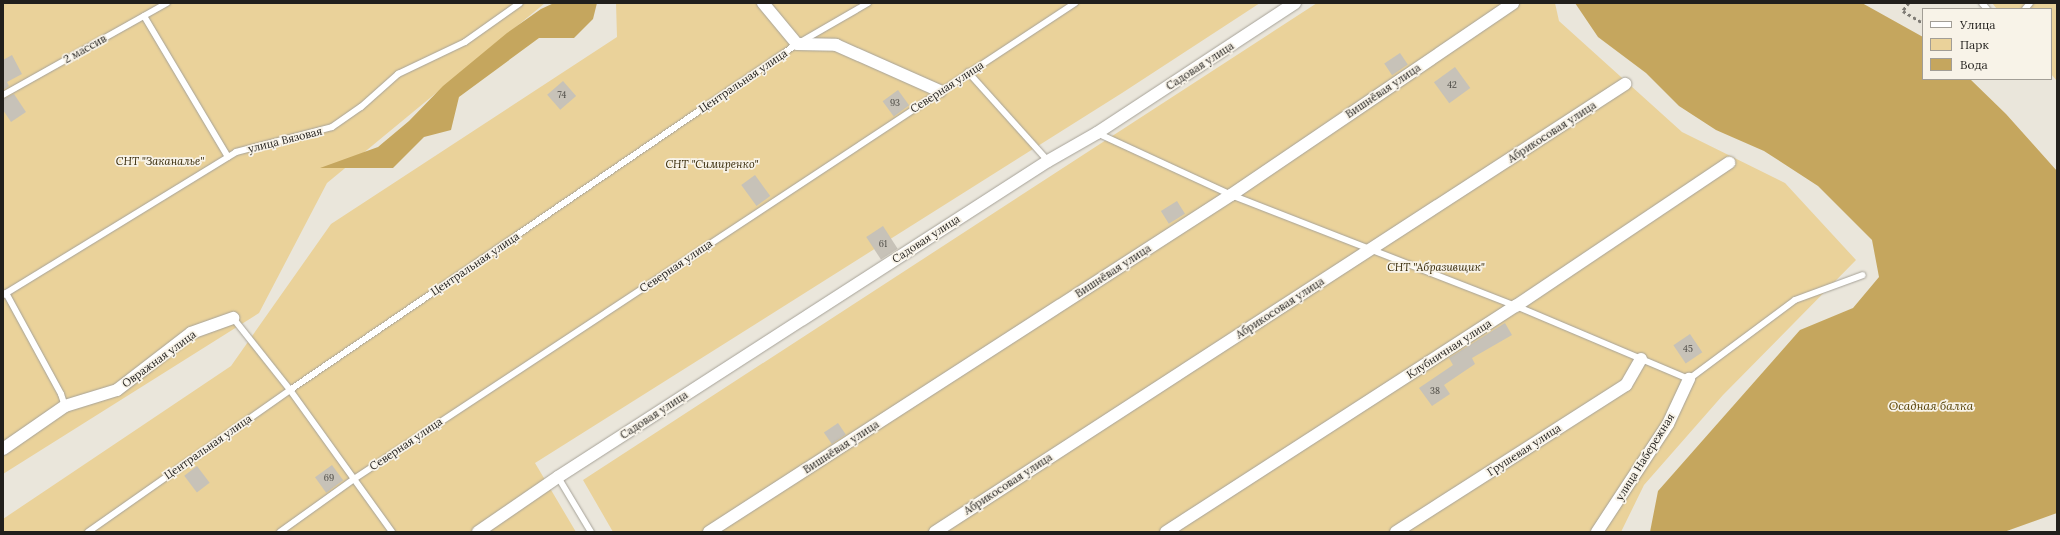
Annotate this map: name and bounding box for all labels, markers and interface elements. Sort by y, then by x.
legend [1922,8,2052,80]
text: Улица [1960,17,1996,32]
street label: 2 массив [61,32,109,66]
text: Парк [1960,37,1989,52]
street label: Садовая улица [1164,39,1236,93]
street label: Центральная улица [696,46,790,116]
text: Вода [1960,57,1988,72]
street label: Северная улица [908,58,986,116]
street label: Вишнёвая улица [1343,61,1423,121]
house number: 42 [1447,80,1457,90]
house number: 74 [558,90,566,100]
house number: 93 [890,98,900,108]
street label: Абрикосовая улица [1505,98,1599,166]
street label: улица Вязовая [246,124,324,156]
park label: СНТ "Заканалье" [116,154,204,168]
park label: СНТ "Симиренко" [665,157,759,171]
street label: Садовая улица [890,212,962,266]
street label: Центральная улица [428,229,522,299]
street label: Северная улица [637,237,715,295]
house number: 61 [879,239,887,249]
street label: Вишнёвая улица [1073,242,1153,300]
park label: СНТ "Абразивщик" [1387,260,1485,274]
street label: Абрикосовая улица [1233,274,1327,342]
street label: Клубничная улица [1404,317,1494,381]
street label: Овражная улица [119,328,199,390]
house number: 45 [1683,344,1693,354]
house number: 38 [1430,386,1440,396]
street label: Садовая улица [618,388,690,442]
water label: Осадная балка [1889,399,1973,413]
street label: улица Набережная [1613,411,1677,503]
street label: Центральная улица [162,412,254,482]
street label: Северная улица [367,415,445,473]
street label: Вишнёвая улица [801,418,881,476]
street label: Грушевая улица [1485,421,1563,479]
street label: Абрикосовая улица [961,450,1055,518]
house number: 69 [324,473,334,483]

